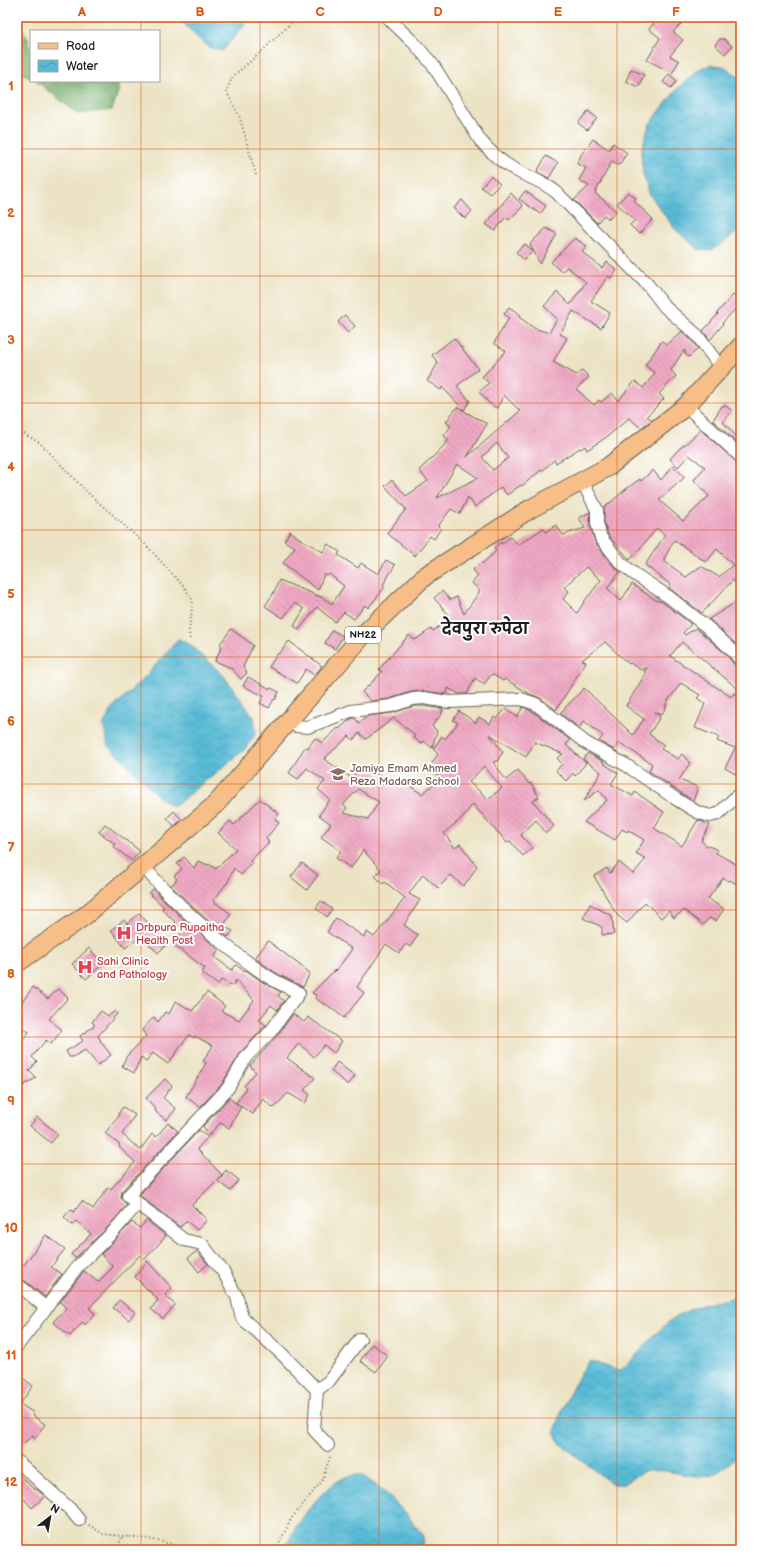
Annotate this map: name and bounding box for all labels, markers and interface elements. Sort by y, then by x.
text: A [77,4,86,20]
text: B [195,4,205,20]
text: C [315,4,325,20]
text: D [433,4,443,20]
text: E [554,4,563,20]
text: F [672,4,680,20]
legend [30,30,160,82]
text: Road [66,39,95,54]
text: Water [66,59,98,74]
text: 1 [8,78,14,94]
text: 2 [7,205,15,221]
text: 3 [7,332,15,348]
text: 4 [7,459,15,475]
text: 5 [7,586,15,602]
district label: देवपुरा रुपेठा [440,616,530,641]
road number: NH22 [345,627,381,643]
text: 6 [7,713,15,729]
place label: Jamiya Emam Ahmed Reza Madarsa School [350,762,459,788]
school or university icon: Jamiya Emam Ahmed Reza Madarsa School [329,765,347,783]
text: 7 [7,840,15,856]
place label: Drbpura Rupaitha Health Post [136,921,224,947]
hospital icon: Drbpura Rupaitha Health Post [115,924,133,942]
place label: Sahi Clinic and Pathology [97,955,167,981]
hospital icon: Sahi Clinic and Pathology [76,958,94,976]
text: 8 [7,966,15,982]
text: 9 [7,1093,15,1109]
text: 10 [4,1220,18,1236]
text: 11 [6,1347,16,1363]
text: 12 [4,1474,18,1490]
north arrow [30,1497,70,1537]
text: N [48,1501,62,1517]

